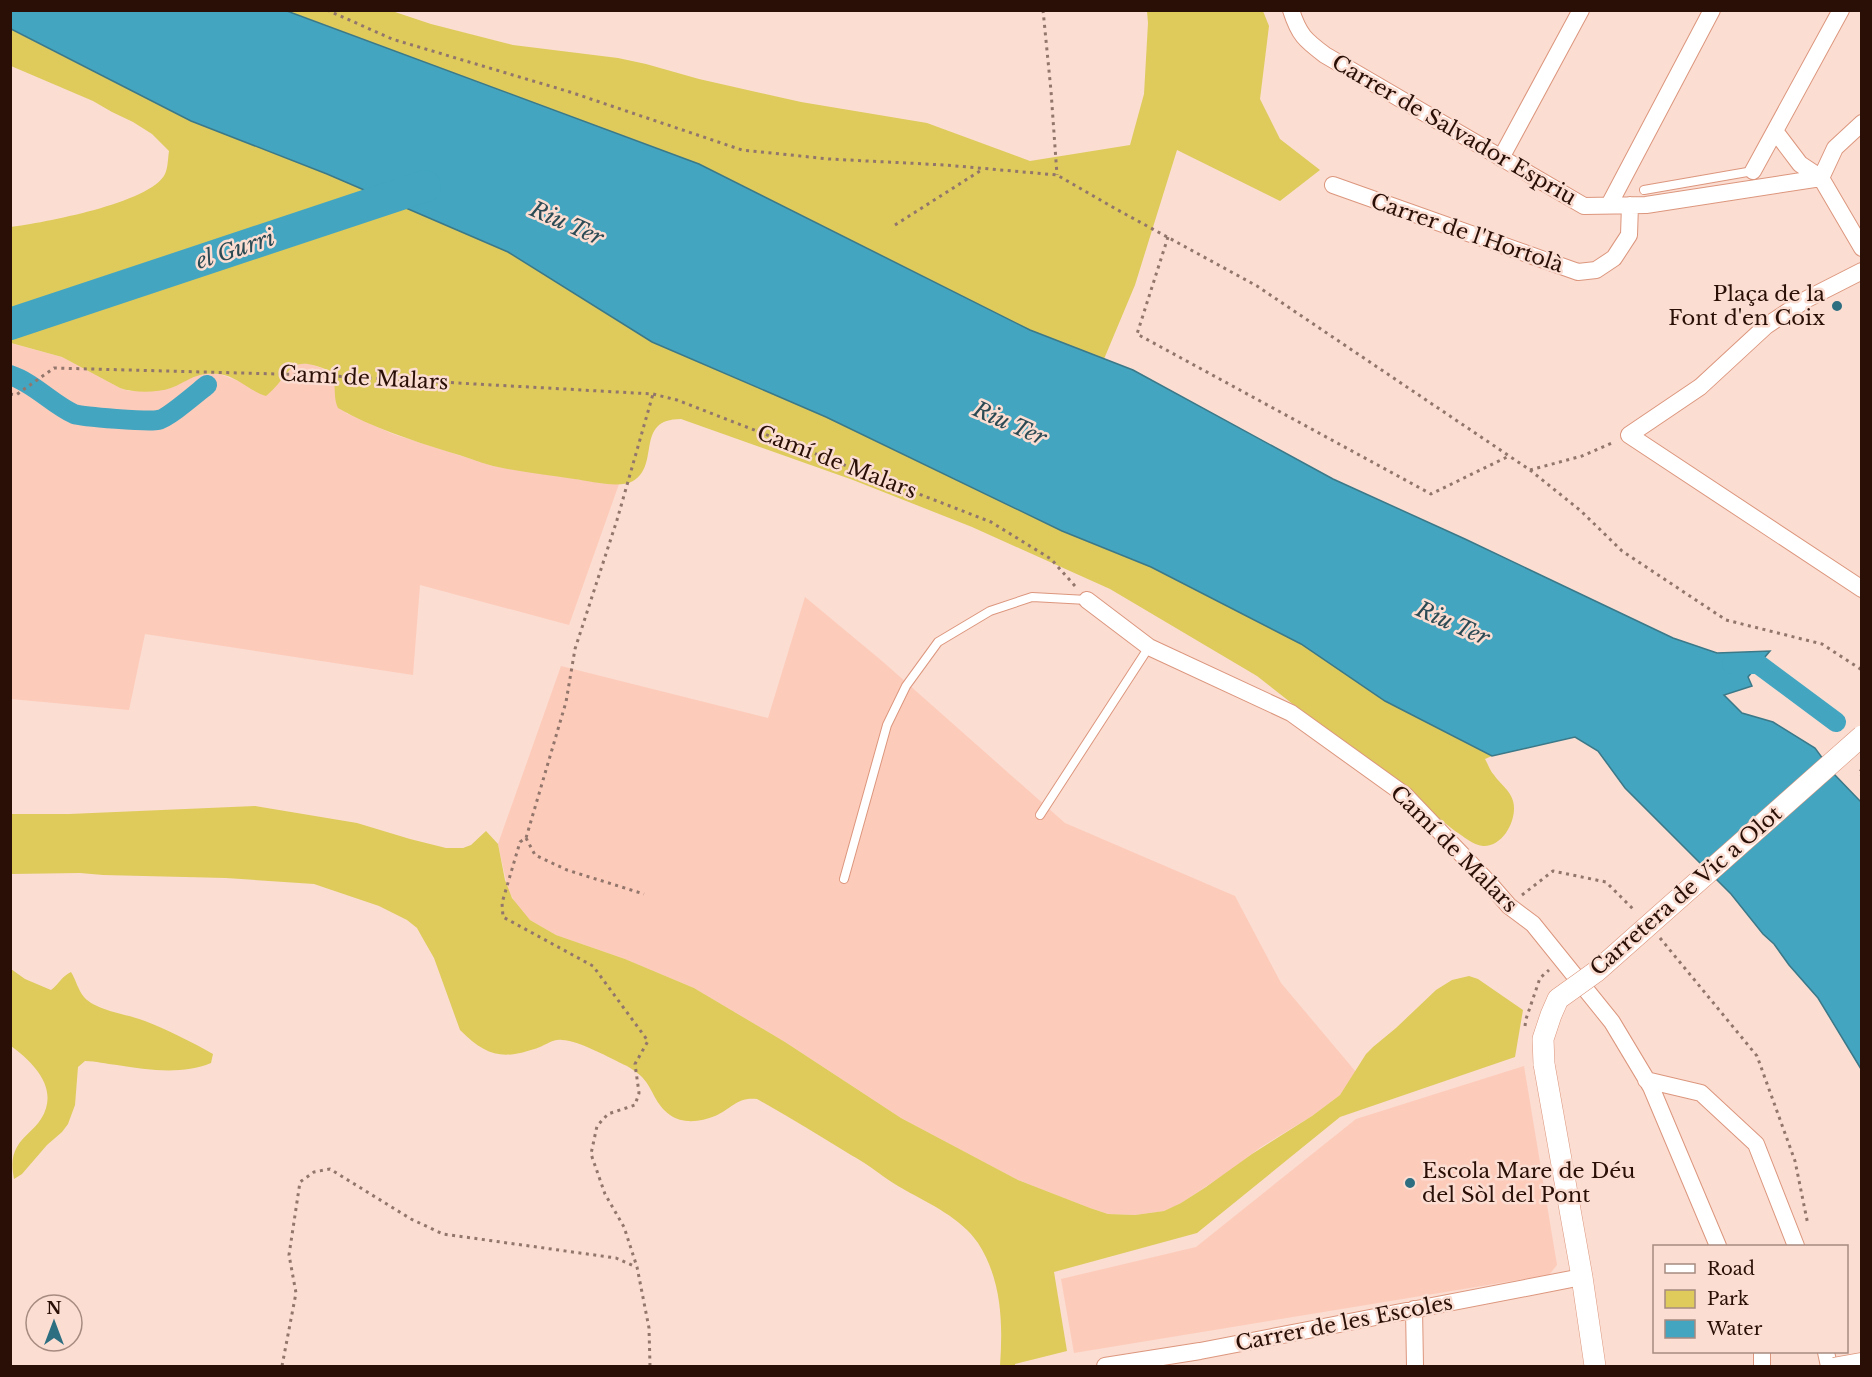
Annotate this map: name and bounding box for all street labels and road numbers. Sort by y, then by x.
street label: Carrer de Salvador Espriu [1327,49,1581,211]
street label: Carrer de l'Hortolà [1367,188,1567,278]
street label: Camí de Malars [279,361,449,395]
street label: Camí de Malars [753,420,921,504]
street label: Camí de Malars [1385,780,1523,918]
street label: Carretera de Vic a Olot [1585,801,1787,981]
street label: Carrer de les Escoles [1233,1289,1455,1357]

